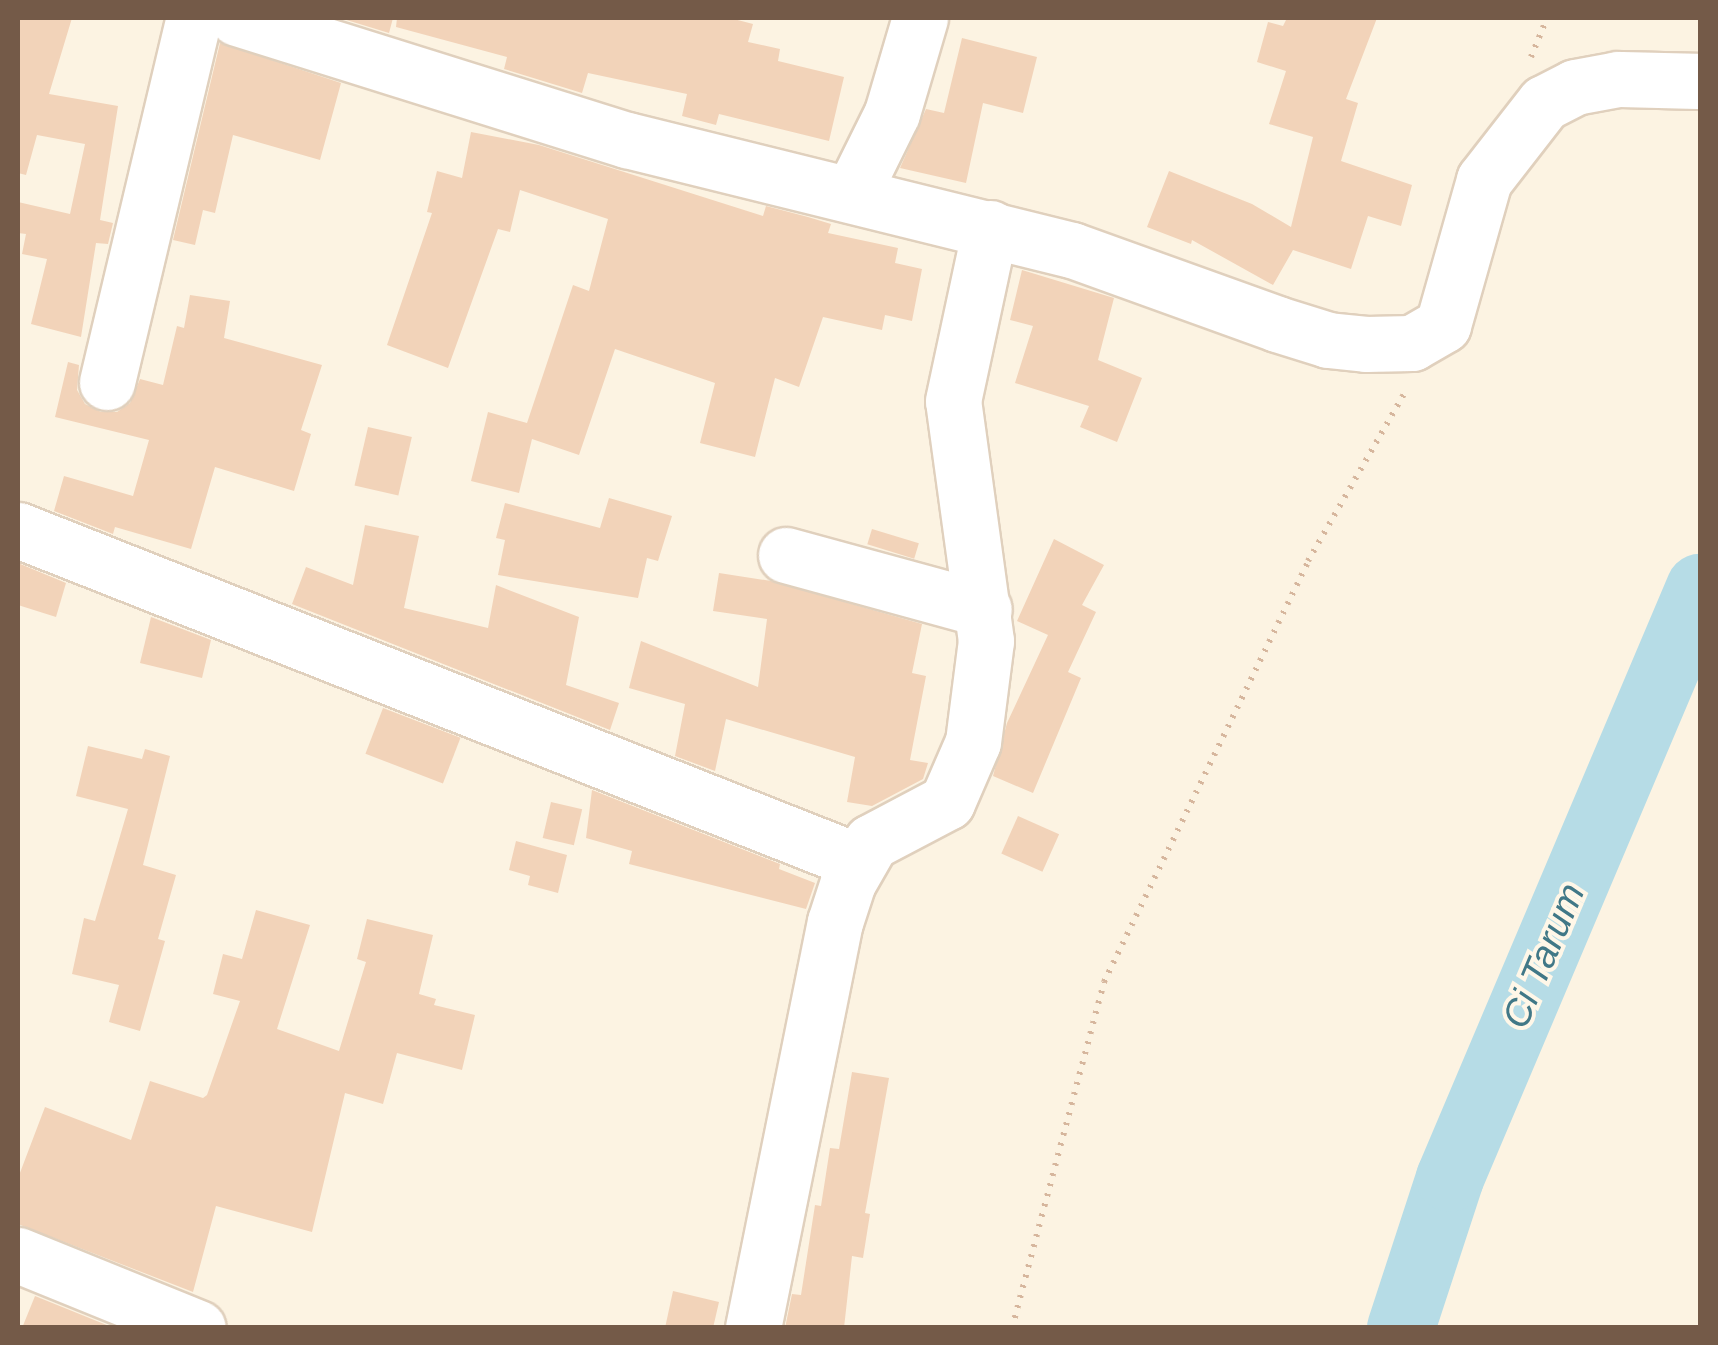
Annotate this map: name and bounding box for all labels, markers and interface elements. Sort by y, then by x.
water label: Ci Tarum [1493,877,1595,1035]

